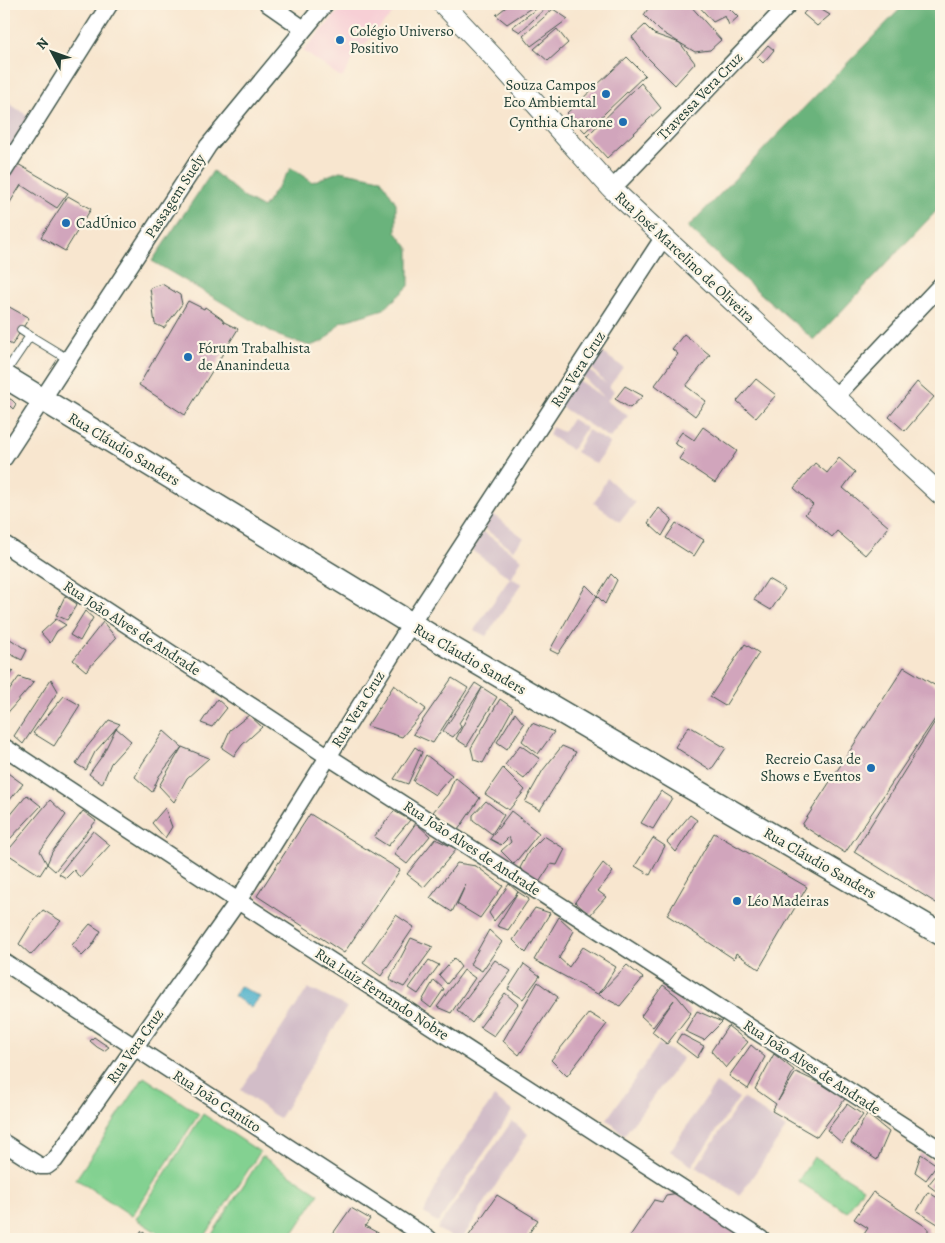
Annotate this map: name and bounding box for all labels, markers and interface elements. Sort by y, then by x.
place label: Colégio Universo Positivo [350,21,454,58]
north arrow [28,28,78,78]
text: N [32,34,53,54]
marker: Colégio Universo Positivo [334,34,346,46]
street label: Travessa Vera Cruz [653,47,747,144]
place label: Souza Campos Eco Ambiemtal [503,75,596,112]
marker: Souza Campos Eco Ambiemtal [600,88,612,100]
place label: Cynthia Charone [509,112,613,132]
marker: Cynthia Charone [617,116,629,128]
street label: Passagem Suely [140,150,210,242]
street label: Rua José Marcelino de Oliveira [611,187,759,327]
place label: CadÚnico [76,213,136,233]
marker: CadÚnico [60,217,72,229]
street label: Rua Vera Cruz [546,327,610,411]
place label: Fórum Trabalhista de Ananindeua [198,338,311,375]
marker: Fórum Trabalhista de Ananindeua [182,351,194,363]
street label: Rua Cláudio Sanders [64,408,184,490]
street label: Rua João Alves de Andrade [59,576,205,680]
street label: Rua Cláudio Sanders [410,619,530,699]
street label: Rua Vera Cruz [326,667,390,751]
place label: Recreio Casa de Shows e Eventos [760,749,861,786]
marker: Recreio Casa de Shows e Eventos [865,762,877,774]
street label: Rua João Alves de Andrade [399,796,545,900]
street label: Rua Cláudio Sanders [760,823,880,903]
place label: Léo Madeiras [747,891,829,911]
marker: Léo Madeiras [731,895,743,907]
street label: Rua Luiz Fernando Nobre [311,943,453,1045]
street label: Rua Vera Cruz [102,1005,168,1087]
street label: Rua João Alves de Andrade [739,1015,885,1119]
street label: Rua João Canúto [169,1065,265,1137]

